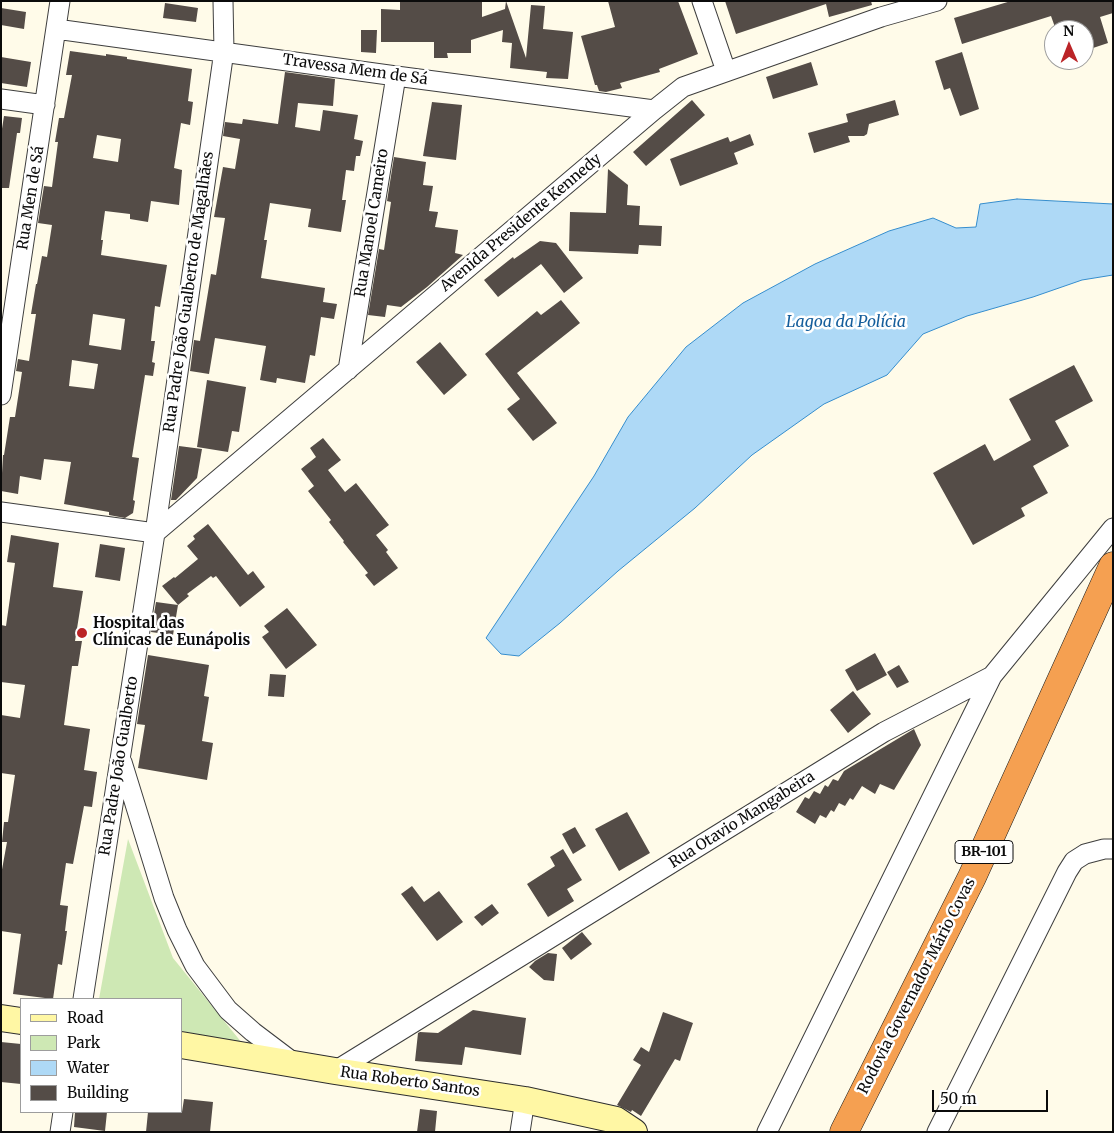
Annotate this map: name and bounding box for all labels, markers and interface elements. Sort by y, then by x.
north arrow [1044,20,1094,70]
text: N [1063,22,1074,40]
street label: Travessa Mem de Sá [281,51,429,89]
street label: Rua Men de Sá [14,145,48,251]
street label: Rua Manoel Cameiro [351,148,393,298]
street label: Rua Padre João Gualberto de Magalhães [160,150,218,434]
street label: Avenida Presidente Kennedy [437,150,605,296]
water label: Lagoa da Polícia [786,312,906,332]
place label: Hospital das Clínicas de Eunápolis [93,615,250,650]
marker: Hospital das Clínicas de Eunápolis [75,626,89,640]
street label: Rua Padre João Gualberto [96,675,142,857]
street label: Rua Otavio Mangabeira [666,768,818,872]
road number: BR-101 [955,840,1013,864]
street label: Rodovia Governador Mário Covas [854,875,980,1097]
legend [20,998,182,1113]
text: Road [67,1008,103,1027]
text: Park [67,1033,100,1052]
text: Water [67,1058,109,1077]
street label: Rua Roberto Santos [339,1063,481,1101]
scale bar [934,1080,1050,1112]
text: Building [67,1083,129,1102]
text: 50 m [940,1089,977,1108]

